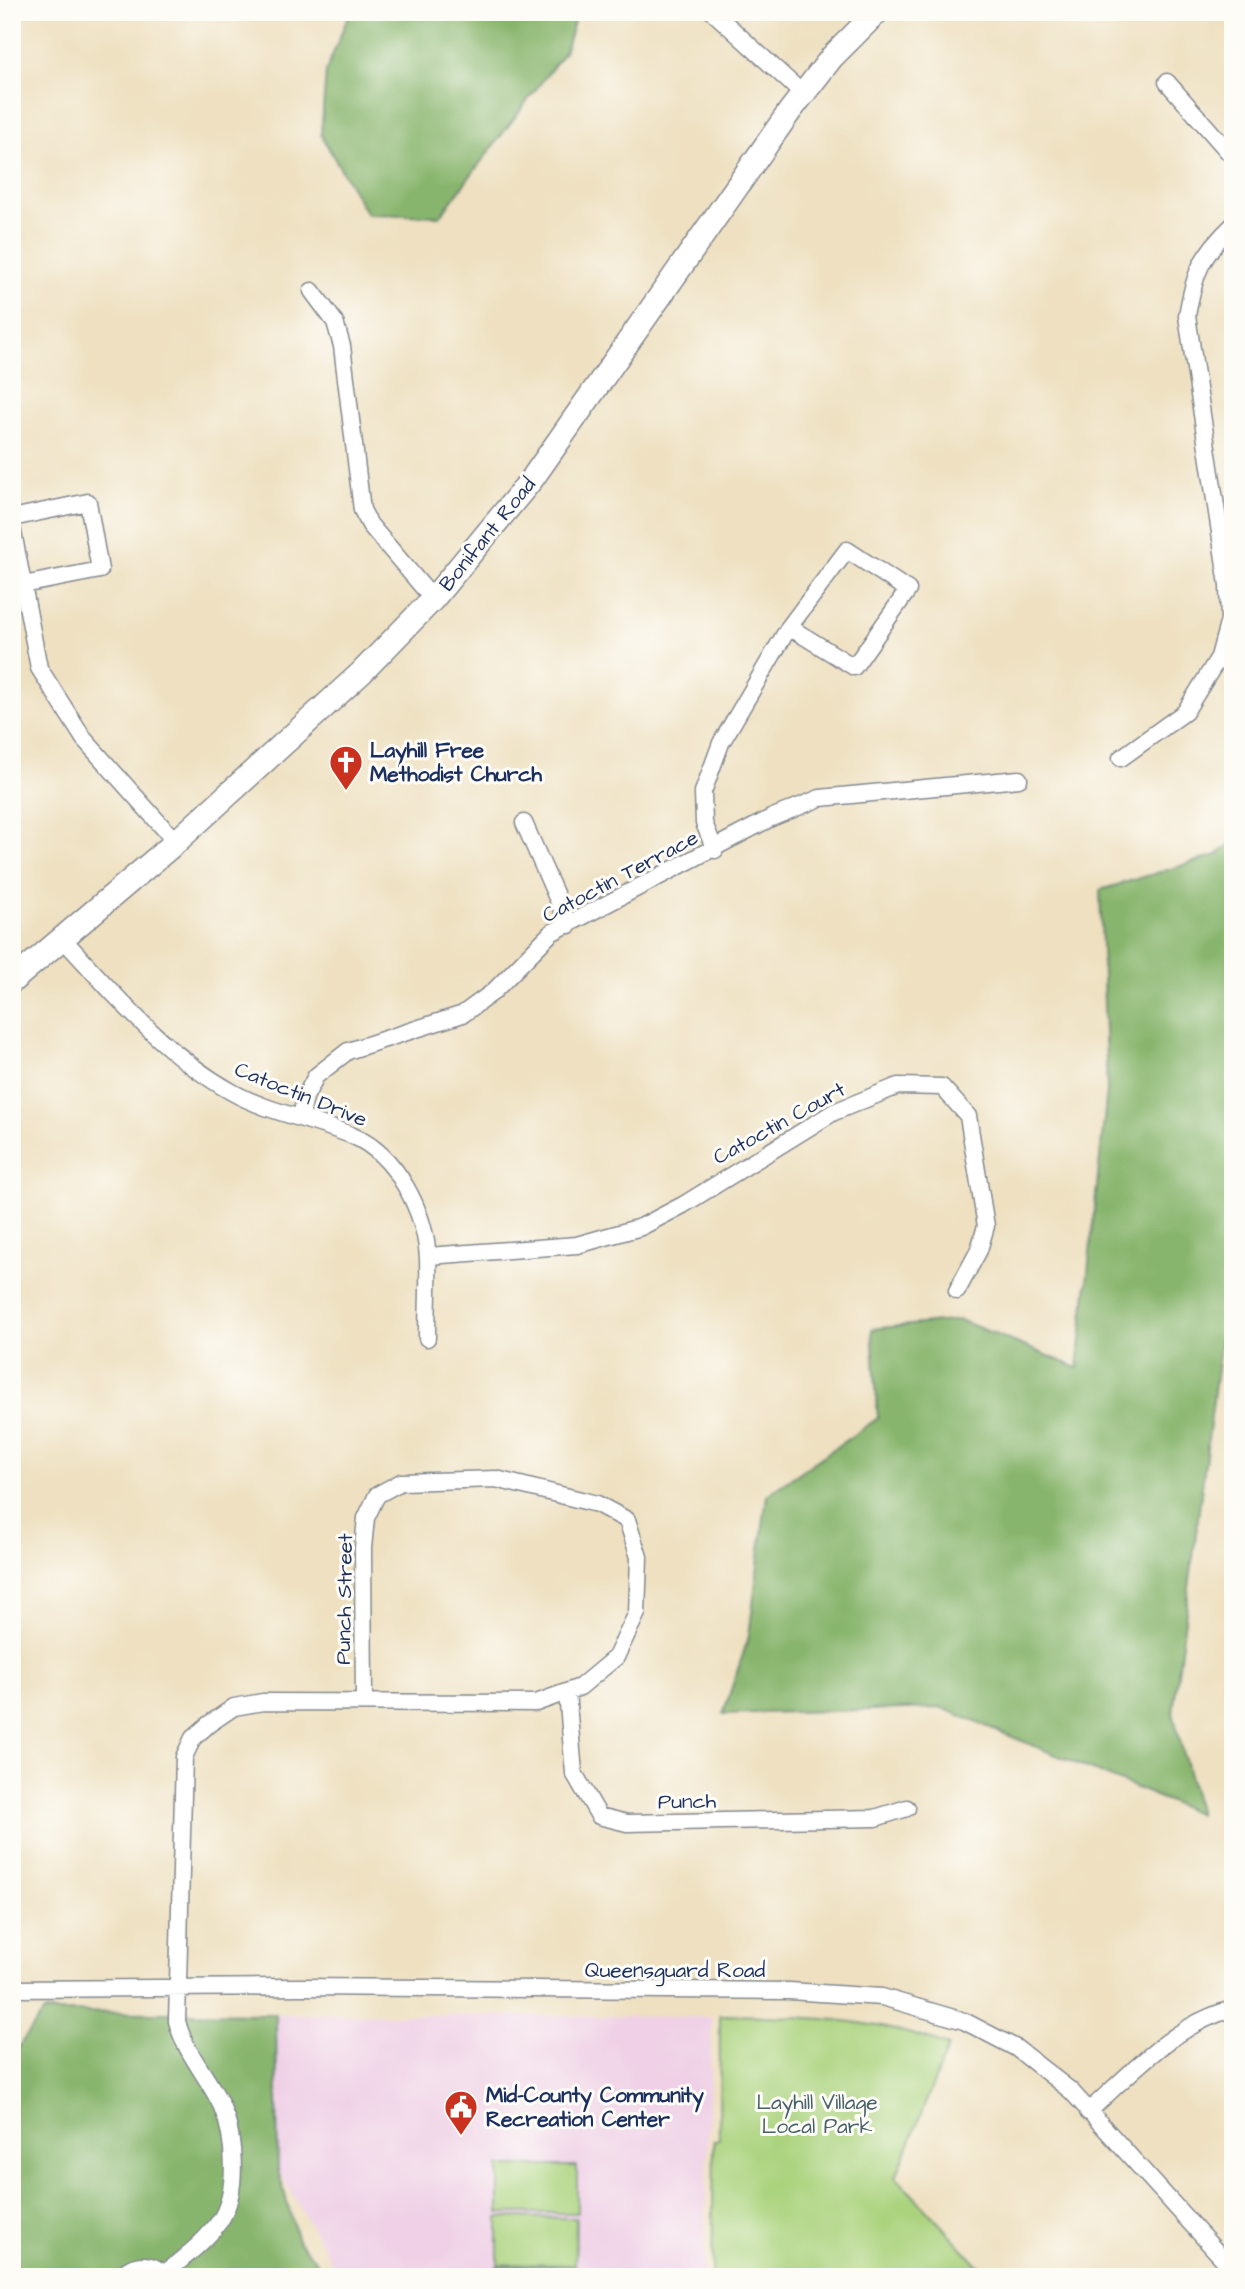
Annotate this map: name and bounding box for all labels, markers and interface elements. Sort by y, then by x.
street label: Bonifant Road [432,471,543,598]
place label: Layhill Free Methodist Church [370,736,543,789]
church icon: Layhill Free Methodist Church [327,743,365,792]
street label: Catoctin Terrace [537,823,703,930]
street label: Catoctin Drive [230,1055,371,1134]
street label: Catoctin Court [708,1075,851,1172]
street label: Punch Street [329,1533,360,1665]
street label: Punch [658,1786,717,1817]
street label: Queensguard Road [585,1956,766,1987]
place label: Mid-County Community Recreation Center [486,2081,704,2134]
public building icon: Mid-County Community Recreation Center [442,2088,480,2137]
park label: Layhill Village Local Park [756,2088,878,2141]

